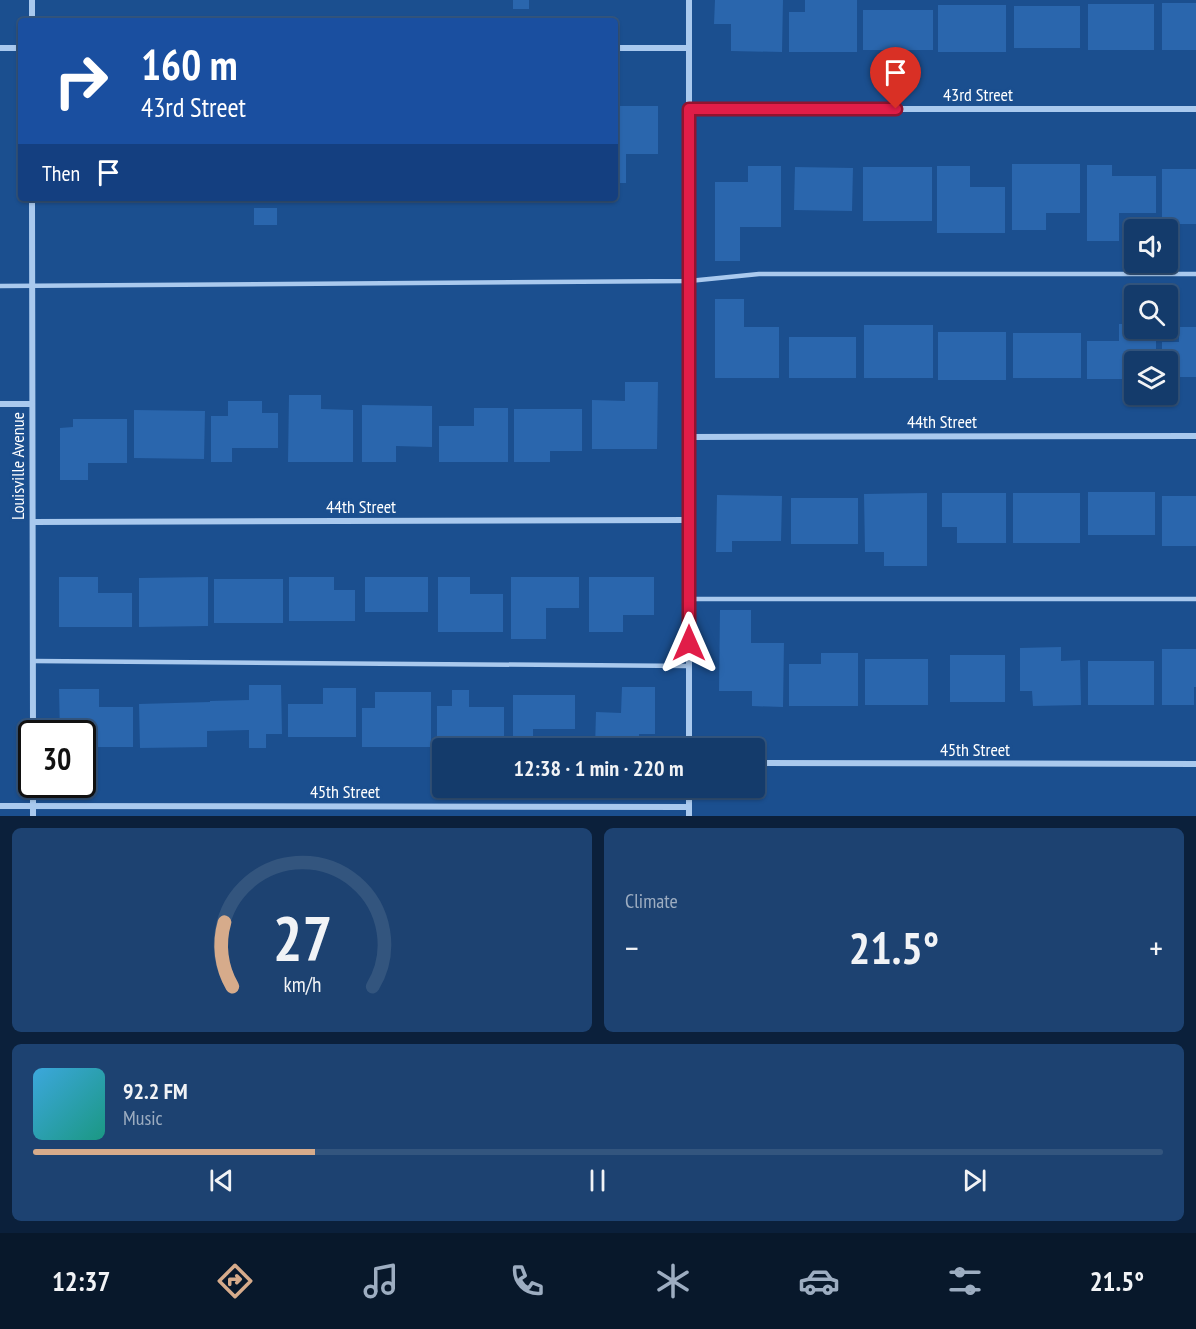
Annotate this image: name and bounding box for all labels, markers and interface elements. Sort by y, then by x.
text: 160 m [141,37,238,92]
icon: right [42,42,120,120]
pin [870,47,921,109]
icon: arrive [879,56,912,89]
street label: 43rd Street [943,83,1013,106]
text: 43rd Street [141,90,246,124]
icon: arrive [92,156,125,189]
text: Then [42,159,80,187]
map controls [1124,219,1178,405]
button: sound [1124,219,1178,273]
button: search [1124,285,1178,339]
button: layers [1124,351,1178,405]
street label: 44th Street [907,410,977,433]
street label: Louisville Avenue [6,412,29,520]
street label: 44th Street [326,495,396,518]
position arrow [657,611,721,675]
speed limit sign: 30 [18,720,96,798]
street label: 45th Street [940,738,1010,761]
text: 12:38 · 1 min · 220 m [513,754,684,782]
street label: 45th Street [310,780,380,803]
text: Climate [625,888,678,914]
text: 27 [272,897,332,978]
text: 21.5° [849,918,939,976]
text: − [625,926,639,969]
text: + [1149,926,1163,969]
text: km/h [283,970,321,998]
text: 92.2 FM [123,1077,188,1105]
text: Music [123,1105,163,1131]
icon: previous [205,1164,238,1197]
icon: pause [581,1164,614,1197]
icon: next [958,1164,991,1197]
icon: directions [214,1260,256,1302]
icon: music [360,1260,402,1302]
icon: phone [506,1260,548,1302]
icon: climate [652,1260,694,1302]
icon: car [798,1260,840,1302]
icon: filters [944,1260,986,1302]
text: 12:37 [52,1264,110,1298]
text: 21.5° [1090,1264,1144,1298]

